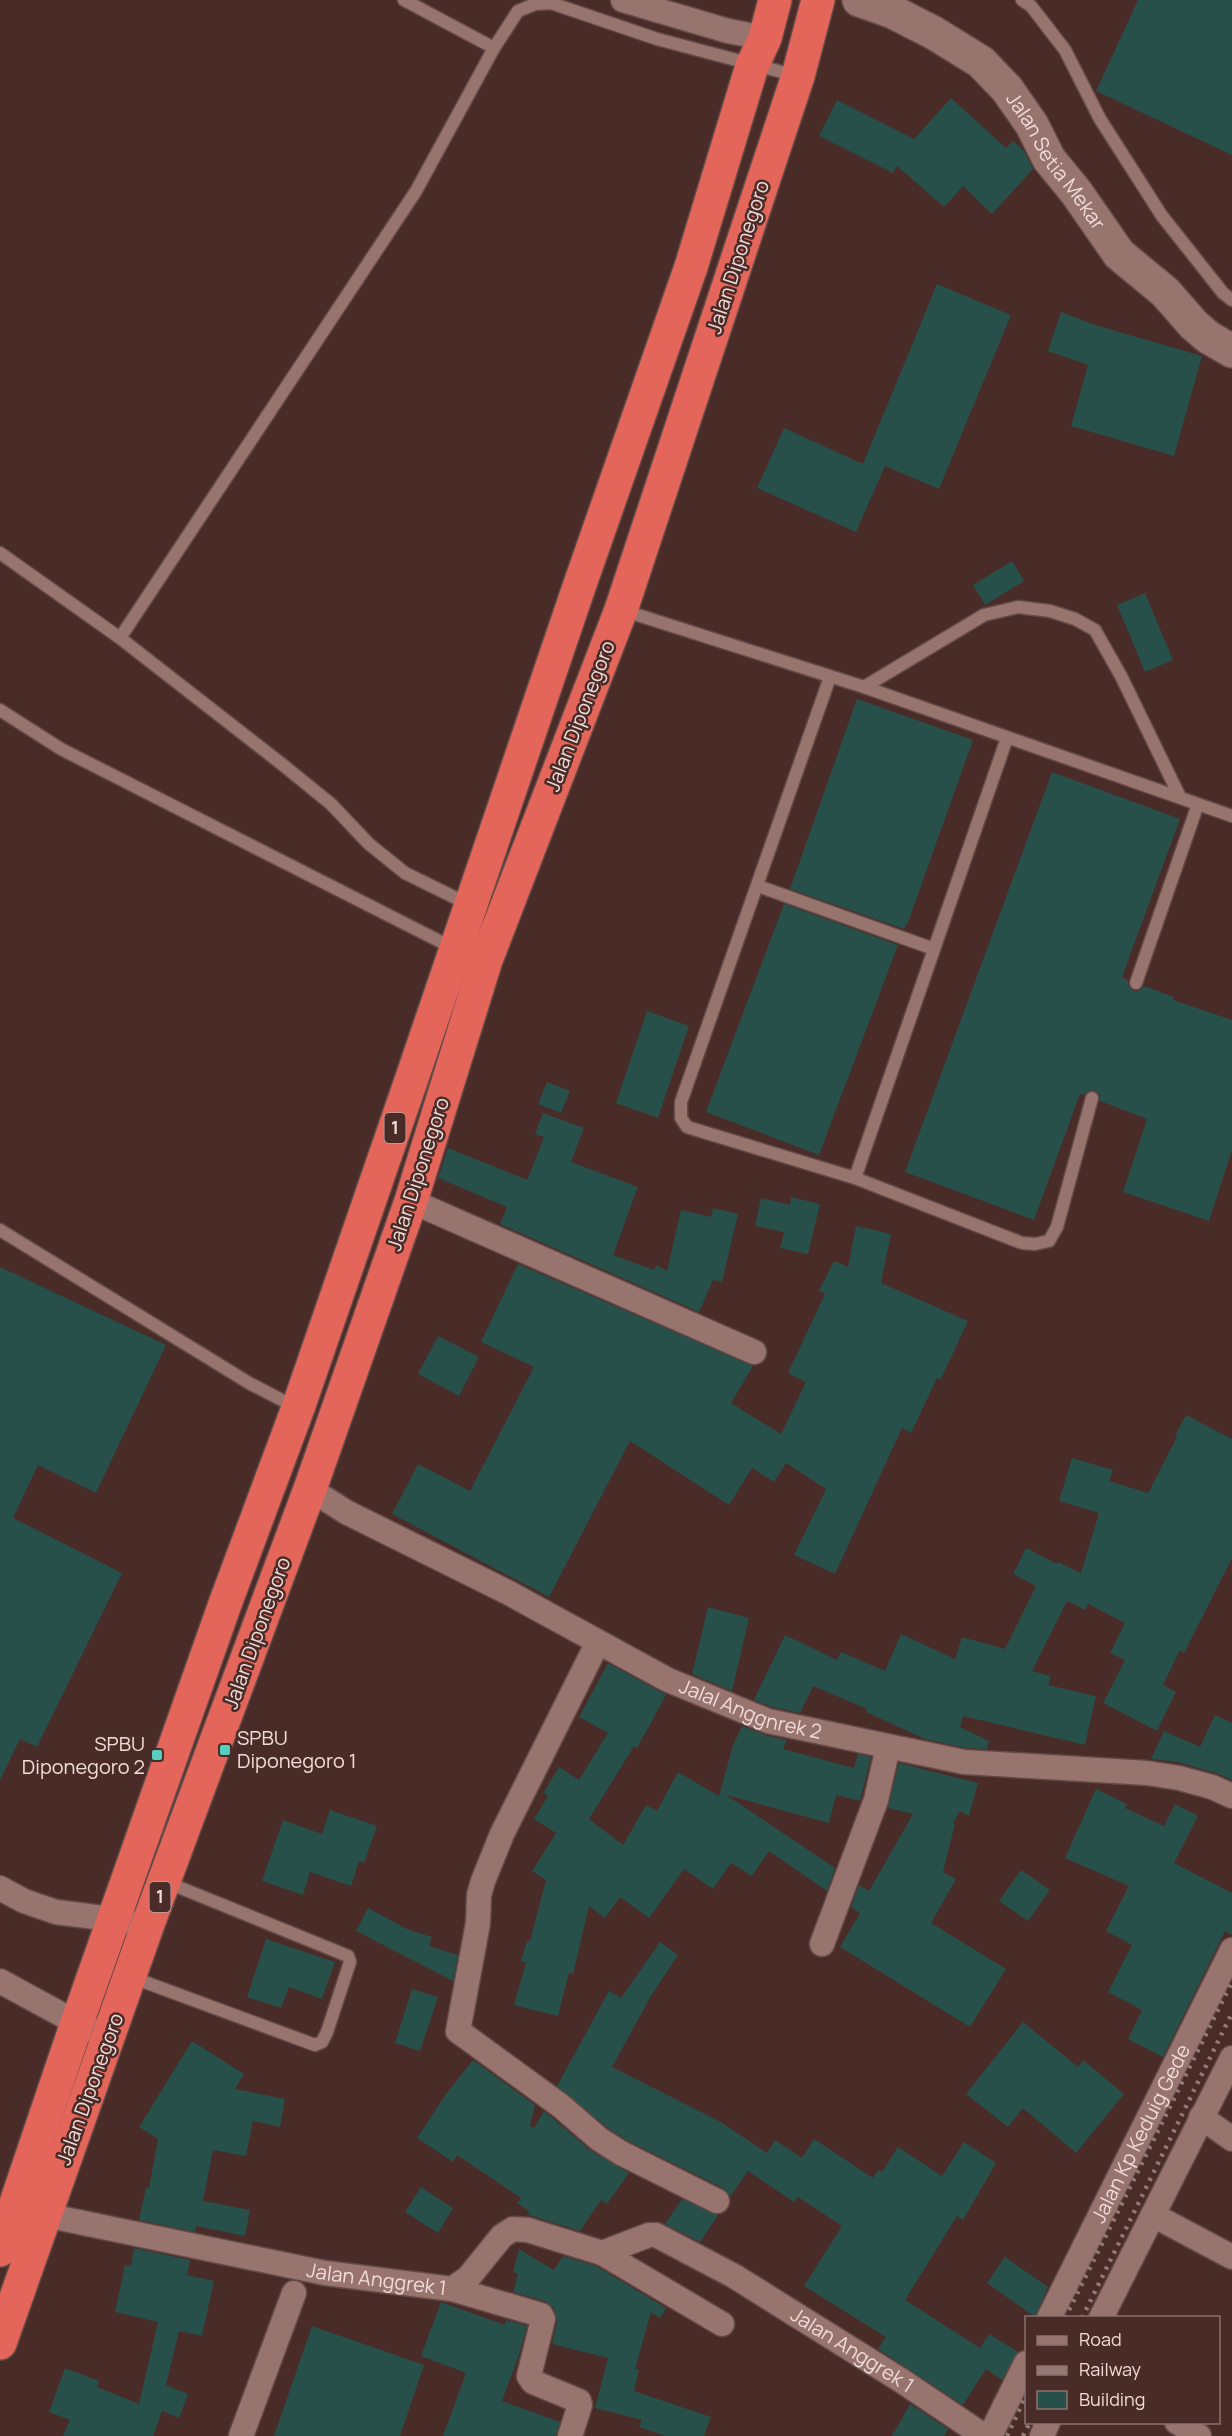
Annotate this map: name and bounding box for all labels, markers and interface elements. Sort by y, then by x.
street label: Jalan Setia Mekar [1000,87,1112,235]
street label: Jalan Diponegoro [700,177,775,337]
street label: Jalan Diponegoro [538,636,621,795]
street label: Jalan Diponegoro [380,1094,455,1254]
road number: 1 [384,1113,406,1143]
street label: Jalan Diponegoro [217,1553,297,1713]
street label: Jalal Anggnrek 2 [676,1672,824,1745]
place label: SPBU Diponegoro 1 [237,1724,357,1774]
place label: SPBU Diponegoro 2 [22,1730,145,1780]
marker: SPBU Diponegoro 1 [218,1743,232,1757]
marker: SPBU Diponegoro 2 [150,1748,164,1762]
road number: 1 [150,1882,170,1912]
street label: Jalan Diponegoro [50,2009,130,2169]
street label: Jalan Kp Keduig Gede [1085,2039,1196,2227]
street label: Jalan Anggrek 1 [304,2256,448,2301]
street label: Jalan Anggrek 1 [786,2301,920,2398]
legend [1025,2316,1220,2424]
text: Road [1079,2327,1122,2351]
text: Railway [1079,2357,1141,2381]
text: Building [1079,2387,1145,2411]

